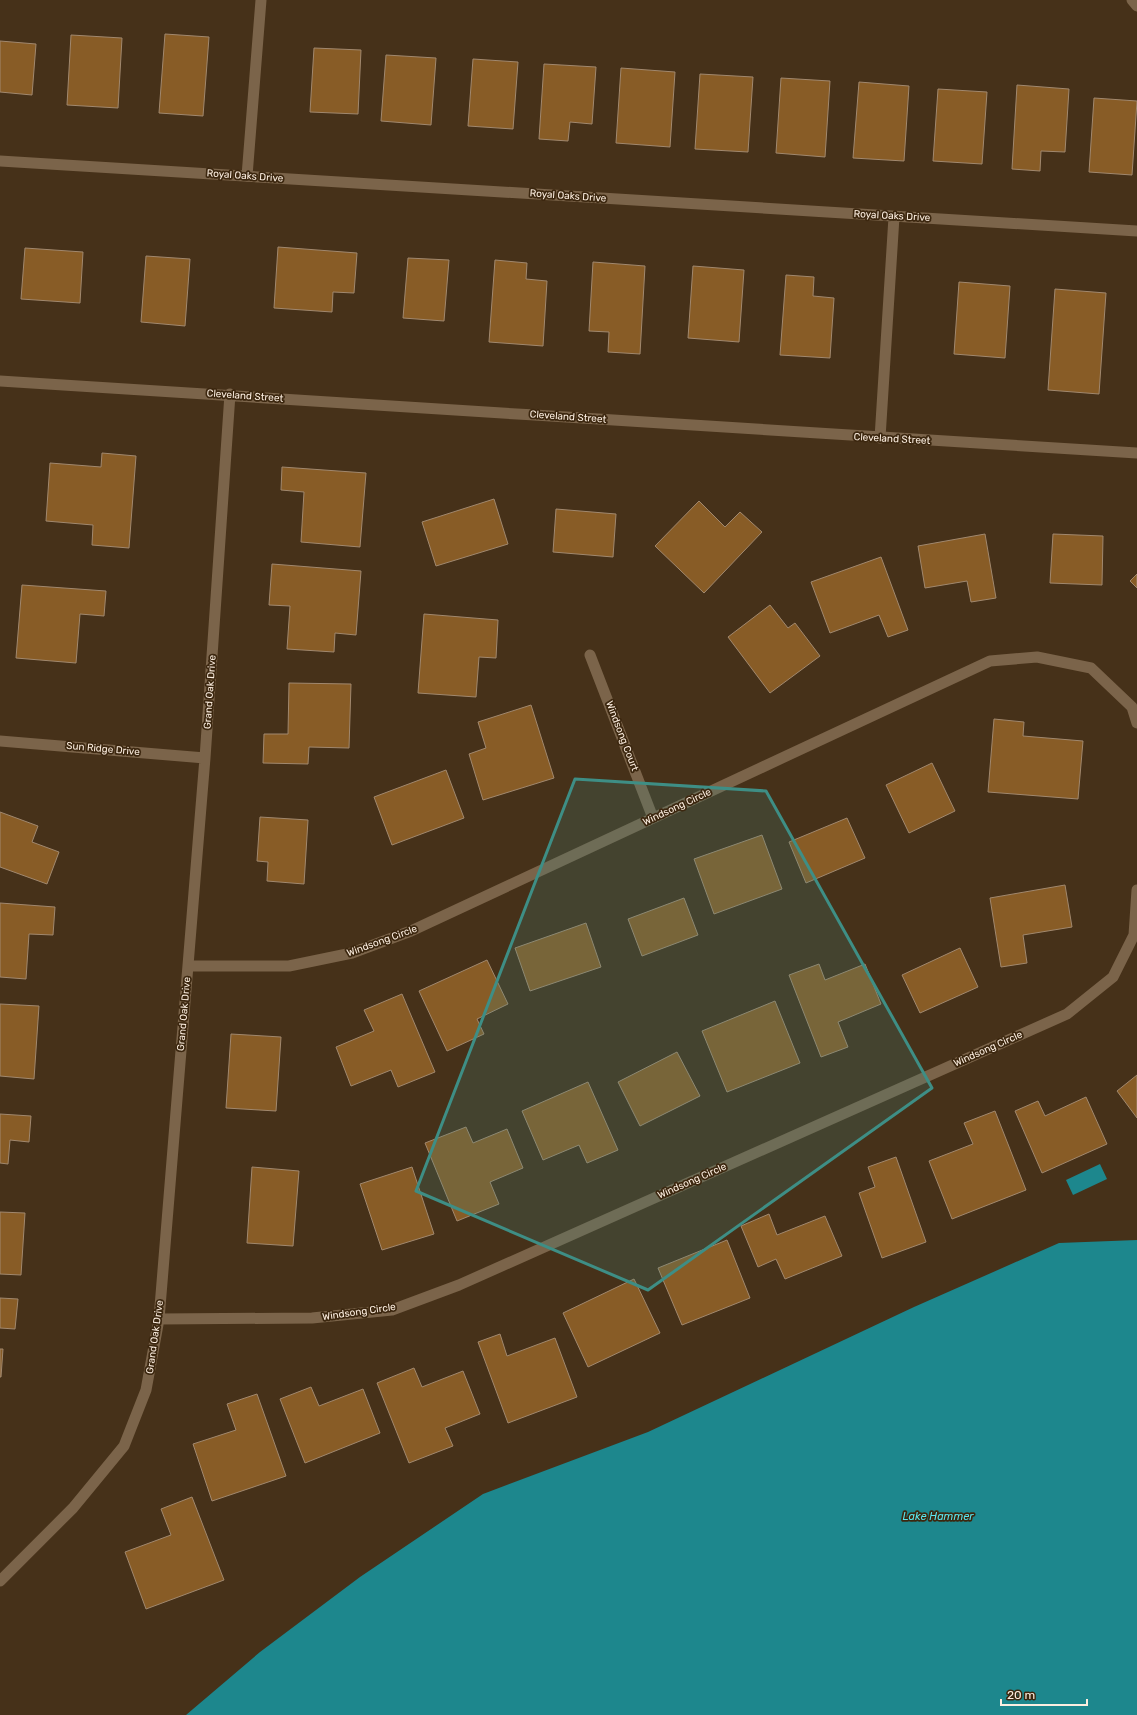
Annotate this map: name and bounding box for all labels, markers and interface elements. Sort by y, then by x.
street label: Royal Oaks Drive [206,167,284,185]
street label: Royal Oaks Drive [529,187,607,205]
street label: Royal Oaks Drive [853,208,931,224]
street label: Cleveland Street [206,387,284,405]
street label: Cleveland Street [529,408,607,426]
street label: Cleveland Street [853,431,931,447]
street label: Grand Oak Drive [201,654,219,730]
street label: Windsong Court [603,699,641,773]
street label: Sun Ridge Drive [66,740,141,758]
street label: Windsong Circle [641,786,713,828]
street label: Windsong Circle [345,923,419,959]
street label: Grand Oak Drive [175,976,193,1052]
street label: Windsong Circle [952,1028,1025,1070]
street label: Windsong Circle [656,1160,729,1202]
street label: Grand Oak Drive [144,1299,166,1375]
street label: Windsong Circle [321,1301,397,1323]
water label: Lake Hammer [902,1510,974,1523]
scale bar [1001,1681,1087,1707]
text: 20 m [1007,1688,1035,1702]

